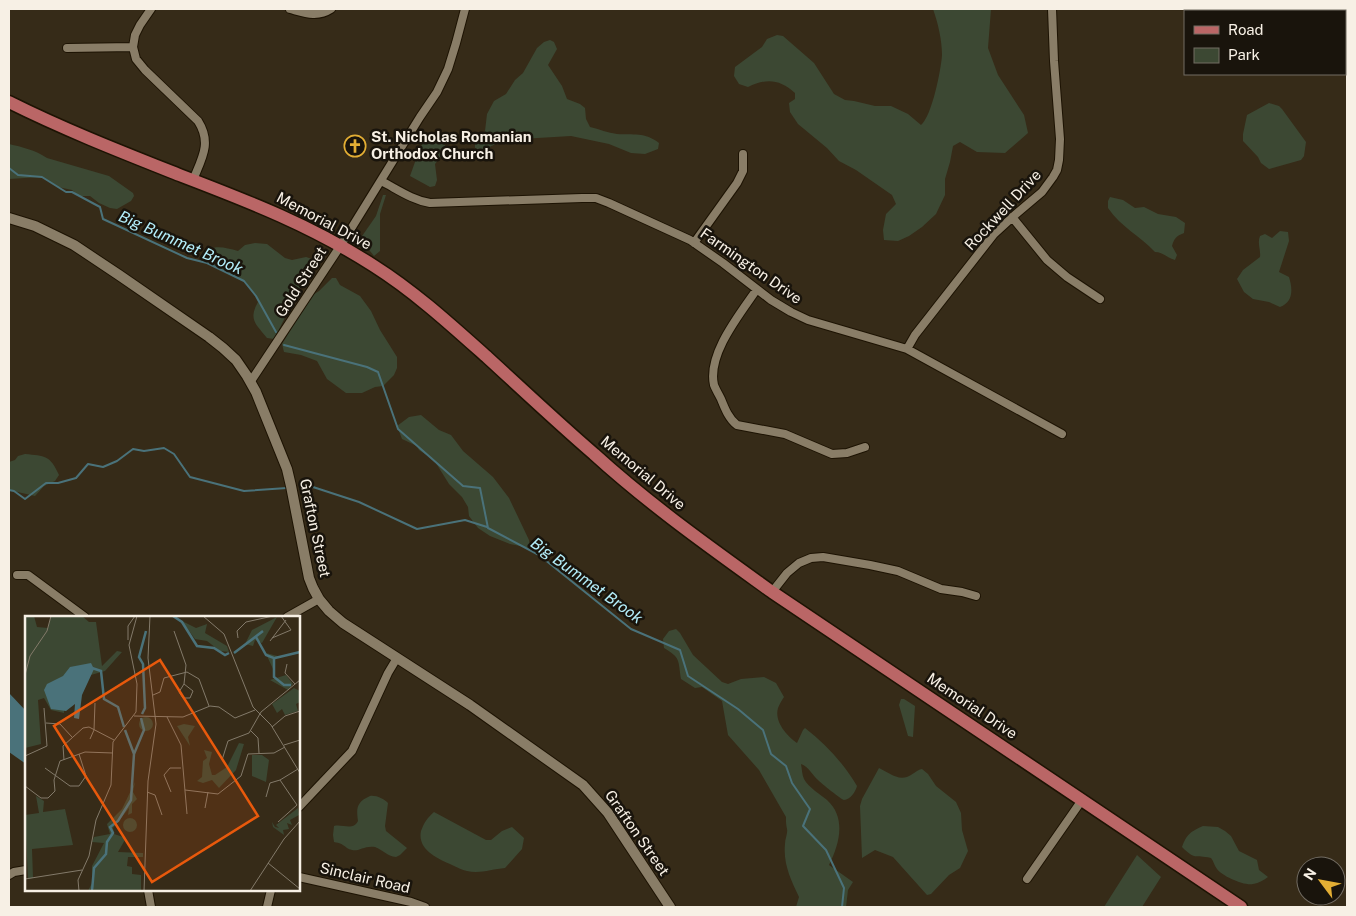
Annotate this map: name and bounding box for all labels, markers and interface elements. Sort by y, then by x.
legend [1184,10,1346,75]
text: Road [1228,21,1264,38]
text: Park [1228,46,1260,63]
place label: St. Nicholas Romanian Orthodox Church [371,128,532,162]
church icon: St. Nicholas Romanian Orthodox Church [343,134,367,158]
street label: Rockwell Drive [961,166,1044,253]
street label: Memorial Drive [274,188,375,253]
water label: Big Bummet Brook [116,207,246,279]
street label: Farmington Drive [697,224,805,307]
street label: Gold Street [272,243,330,320]
street label: Memorial Drive [598,432,689,513]
street label: Grafton Street [297,477,334,579]
water label: Big Bummet Brook [527,533,647,628]
inset map [25,616,300,891]
street label: Memorial Drive [924,669,1021,742]
street label: Grafton Street [602,787,673,879]
north arrow [1296,856,1346,906]
street label: Sinclair Road [318,859,412,896]
text: N [1300,865,1320,883]

